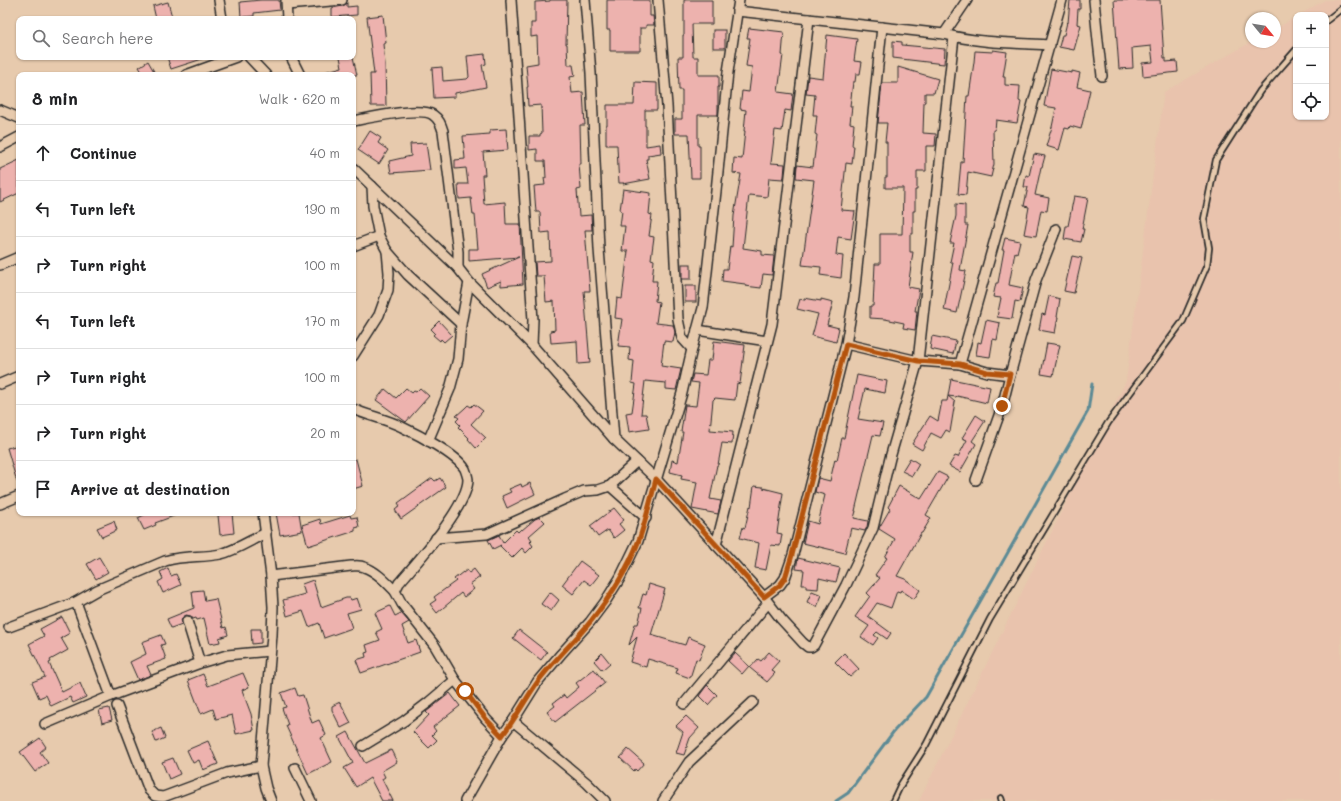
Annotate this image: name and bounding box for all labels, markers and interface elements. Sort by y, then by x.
north arrow [1245,12,1281,48]
map controls [1293,12,1329,120]
button: + [1293,12,1329,48]
search box [16,16,356,60]
icon: search [30,27,52,49]
text: Search here [62,28,153,48]
button: − [1293,48,1329,84]
button: locate [1293,84,1329,120]
text: 8 min [32,87,78,109]
text: Walk · 620 m [259,90,340,107]
icon: ahead [32,142,54,164]
text: Continue [70,143,137,163]
text: 40 m [310,144,340,161]
icon: left [32,198,54,220]
text: Turn left [70,199,135,219]
text: 190 m [304,200,340,217]
icon: right [32,254,54,276]
text: Turn right [70,255,147,275]
text: 100 m [304,256,340,273]
icon: left [32,310,54,332]
text: Turn left [70,311,135,331]
text: 170 m [304,312,340,329]
icon: right [32,366,54,388]
text: Turn right [70,367,147,387]
text: 100 m [304,368,340,385]
route end [993,397,1011,415]
icon: right [32,422,54,444]
text: Turn right [70,423,147,443]
text: 20 m [310,424,340,441]
icon: arrive [32,478,54,500]
text: Arrive at destination [70,479,230,499]
route start [456,682,474,700]

